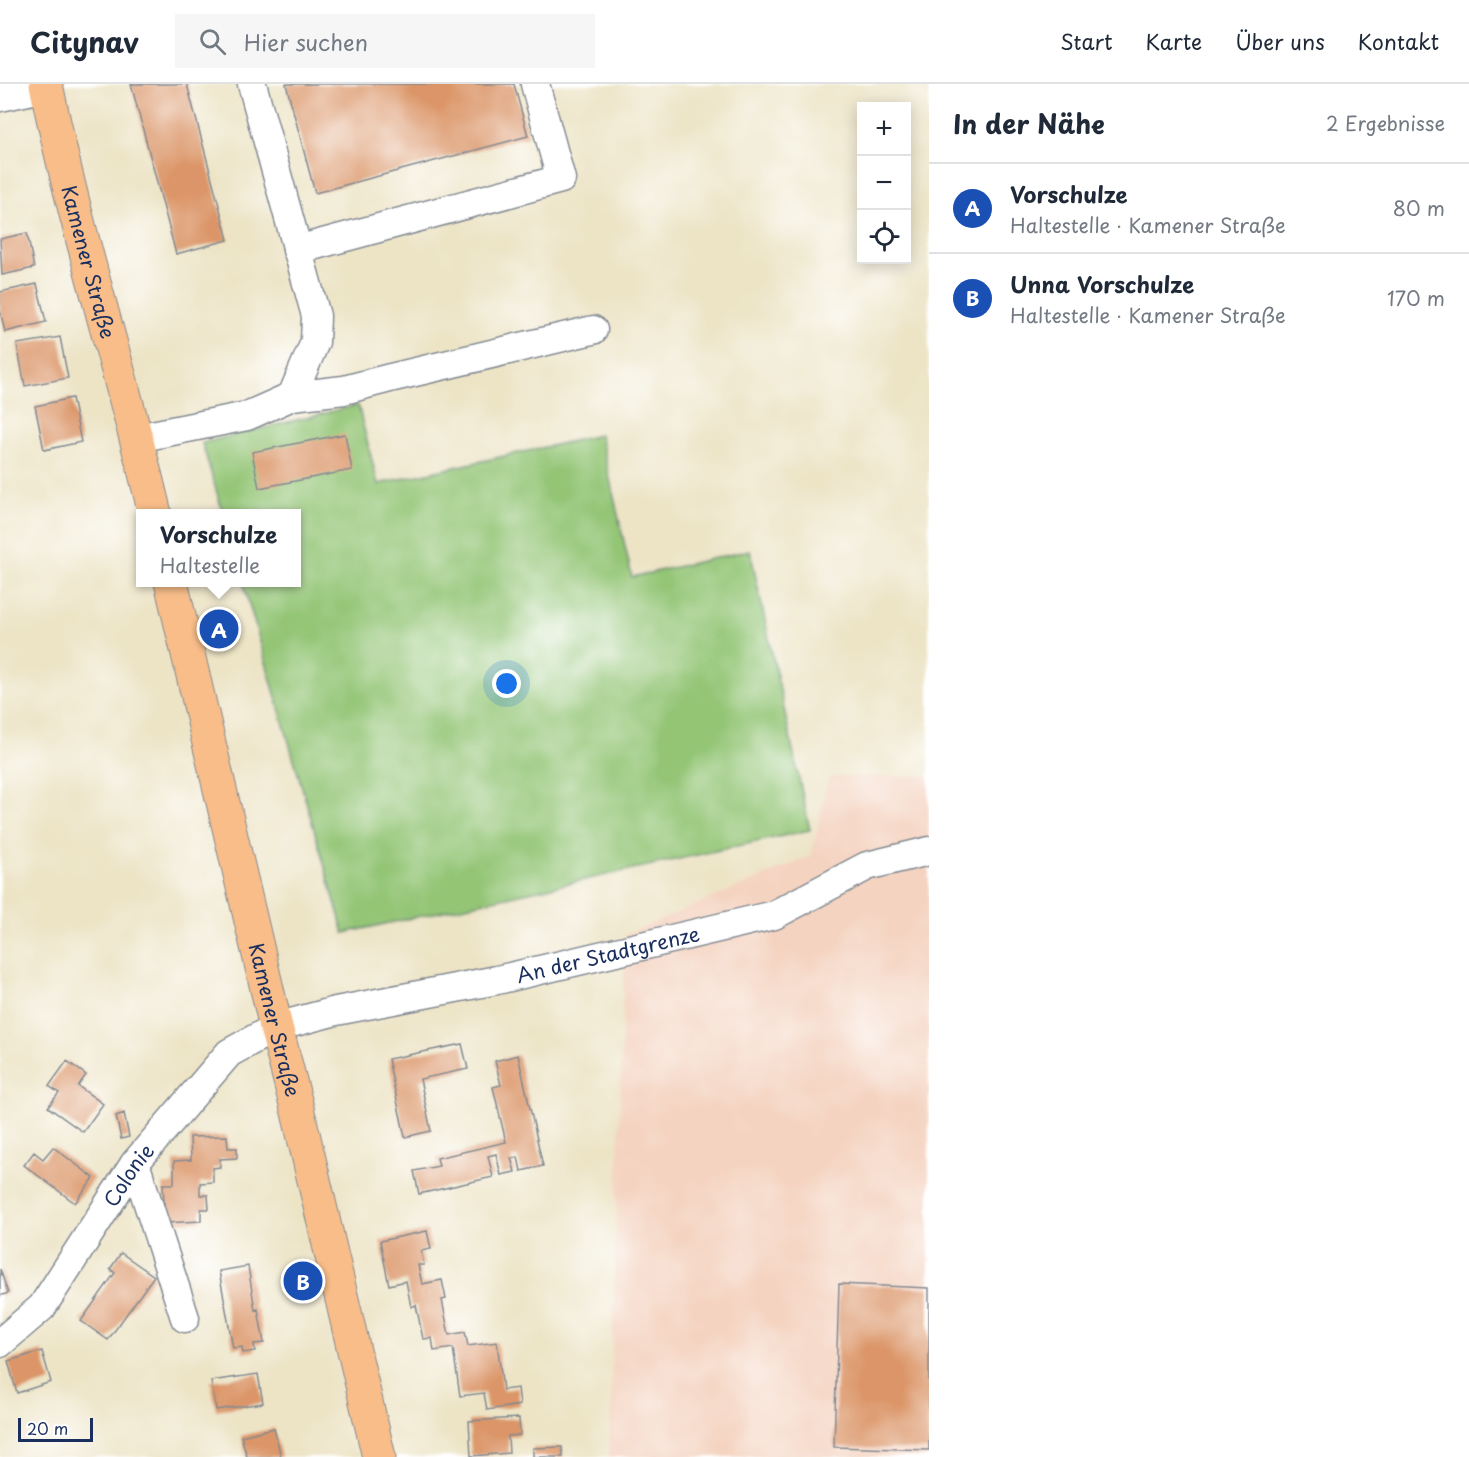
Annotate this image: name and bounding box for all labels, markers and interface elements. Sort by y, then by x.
search box [175,14,595,68]
text: Citynav [30,20,139,63]
icon: search [196,25,229,58]
text: Hier suchen [244,25,368,58]
text: Start [1060,25,1112,57]
text: Karte [1145,25,1202,57]
text: Über uns [1235,25,1325,57]
text: Kontakt [1358,25,1439,57]
map controls [857,102,911,264]
button: + [857,102,911,156]
text: In der Nähe [953,104,1105,143]
text: 2 Ergebnisse [1326,108,1445,138]
button: − [857,156,911,210]
text: Vorschulze [1010,177,1128,210]
street label: Kamener Straße [54,182,124,342]
text: A [965,193,980,223]
text: 80 m [1393,193,1445,223]
button: locate [857,210,911,264]
text: Haltestelle · Kamener Straße [1010,210,1286,240]
text: Unna Vorschulze [1010,267,1194,300]
text: B [966,283,979,313]
text: 170 m [1387,283,1445,313]
text: Haltestelle · Kamener Straße [1010,300,1286,330]
popup [136,509,301,587]
text: Vorschulze [160,517,277,550]
text: Haltestelle [160,550,260,580]
pin: A [200,606,238,652]
your location [492,669,521,698]
street label: An der Stadtgrenze [513,918,702,990]
street label: Kamener Straße [242,940,308,1100]
street label: Colonie [96,1137,161,1213]
pin: B [284,1258,322,1304]
scale bar [18,1415,93,1442]
text: 20 m [27,1416,68,1440]

